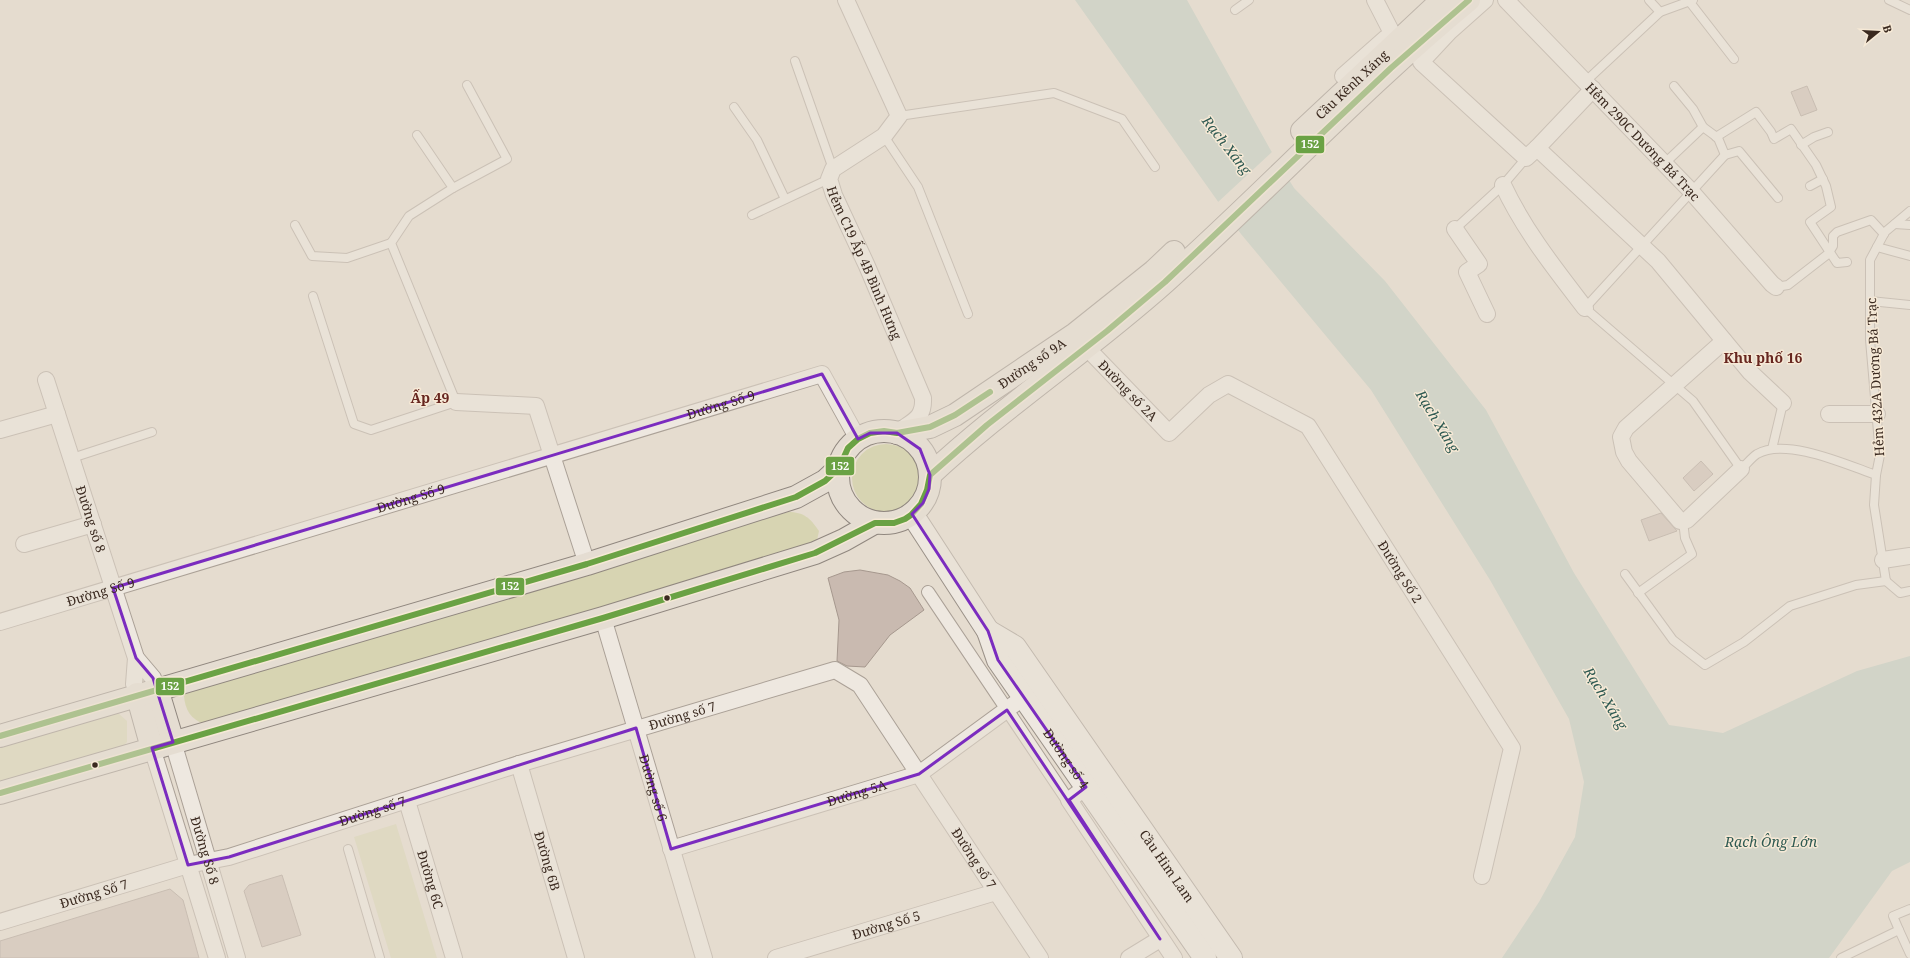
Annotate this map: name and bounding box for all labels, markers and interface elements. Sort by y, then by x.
north arrow [1858,12,1898,52]
text: B [1880,23,1896,35]
street label: Cầu Kênh Xáng [1311,46,1392,123]
street label: Hẻm 290C Dương Bá Trạc [1582,78,1704,205]
water label: Rạch Xáng [1197,111,1257,179]
line badge: 152 [1295,135,1325,154]
text: 152 [1301,136,1319,151]
street label: Hẻm C19 Ấp 4B Bình Hưng [823,184,906,342]
street label: Hẻm 432A Dương Bá Trạc [1862,297,1888,457]
street label: Đường số 9A [994,333,1070,393]
district label: Khu phố 16 [1723,348,1803,367]
street label: Đường số 2A [1094,356,1162,426]
water label: Rạch Xáng [1411,385,1465,457]
street label: Đường Số 9 [685,386,757,423]
district label: Ấp 49 [410,388,450,407]
line badge: 152 [825,456,855,476]
text: 152 [831,458,849,473]
street label: Đường Số 9 [374,479,447,517]
street label: Đường số 8 [72,483,110,555]
street label: Đường Số 2 [1374,537,1427,606]
street label: Đường Số 9 [64,573,137,610]
line badge: 152 [495,577,525,596]
text: 152 [501,578,519,593]
unlabelled marker [662,593,672,603]
water label: Rạch Xáng [1579,662,1633,734]
line badge: 152 [155,677,185,696]
text: 152 [161,678,179,693]
street label: Đường số 7 [646,697,718,734]
street label: Đường số 4 [1039,725,1094,793]
street label: Đường số 6 [635,752,672,823]
unlabelled marker [90,760,100,770]
street label: Đường 5A [825,775,890,810]
street label: Đường số 7 [337,792,408,830]
street label: Đường Số 8 [186,814,224,887]
street label: Đường số 7 [948,824,1001,892]
street label: Cầu Him Lam [1135,826,1199,906]
street label: Đường 6B [530,829,565,893]
water label: Rạch Ông Lớn [1724,832,1818,851]
street label: Đường 6C [413,848,448,911]
street label: Đường Số 7 [57,875,130,912]
street label: Đường Số 5 [850,906,922,944]

